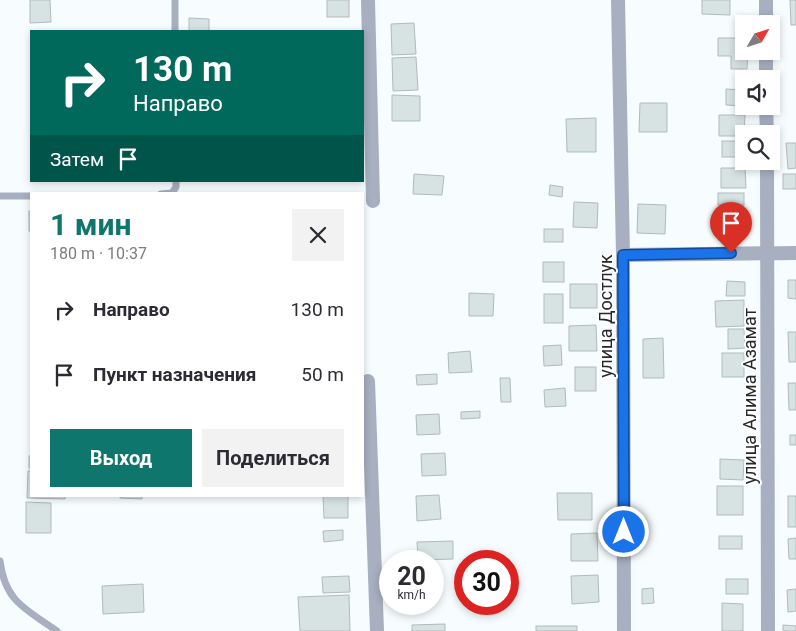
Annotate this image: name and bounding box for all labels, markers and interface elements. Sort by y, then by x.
north arrow [735,15,780,60]
map controls [735,15,780,170]
text: 130 m [133,49,232,90]
icon: right [50,50,115,115]
button: sound [735,70,780,115]
text: Направо [133,91,223,116]
button: search [735,125,780,170]
icon: arrive [114,145,142,173]
text: Затем [50,148,104,171]
pin [710,202,752,253]
text: 1 мин [50,207,131,242]
button: close [292,209,344,261]
icon: arrive [717,209,745,237]
text: 180 m · 10:37 [50,244,147,263]
street label: улица Достлук [595,254,616,378]
icon: right [50,296,78,324]
text: Направо [93,298,170,321]
text: 130 m [291,298,344,321]
street label: улица Алима Азамат [739,307,760,484]
icon: arrive [50,361,78,389]
text: Пункт назначения [93,363,256,386]
text: 50 m [301,363,344,386]
button: Выход [50,429,192,487]
button: Поделиться [202,429,344,487]
position arrow [597,505,649,557]
speed limit sign: 30 [454,550,519,615]
text: 20 [397,562,426,591]
text: km/h [397,588,426,602]

